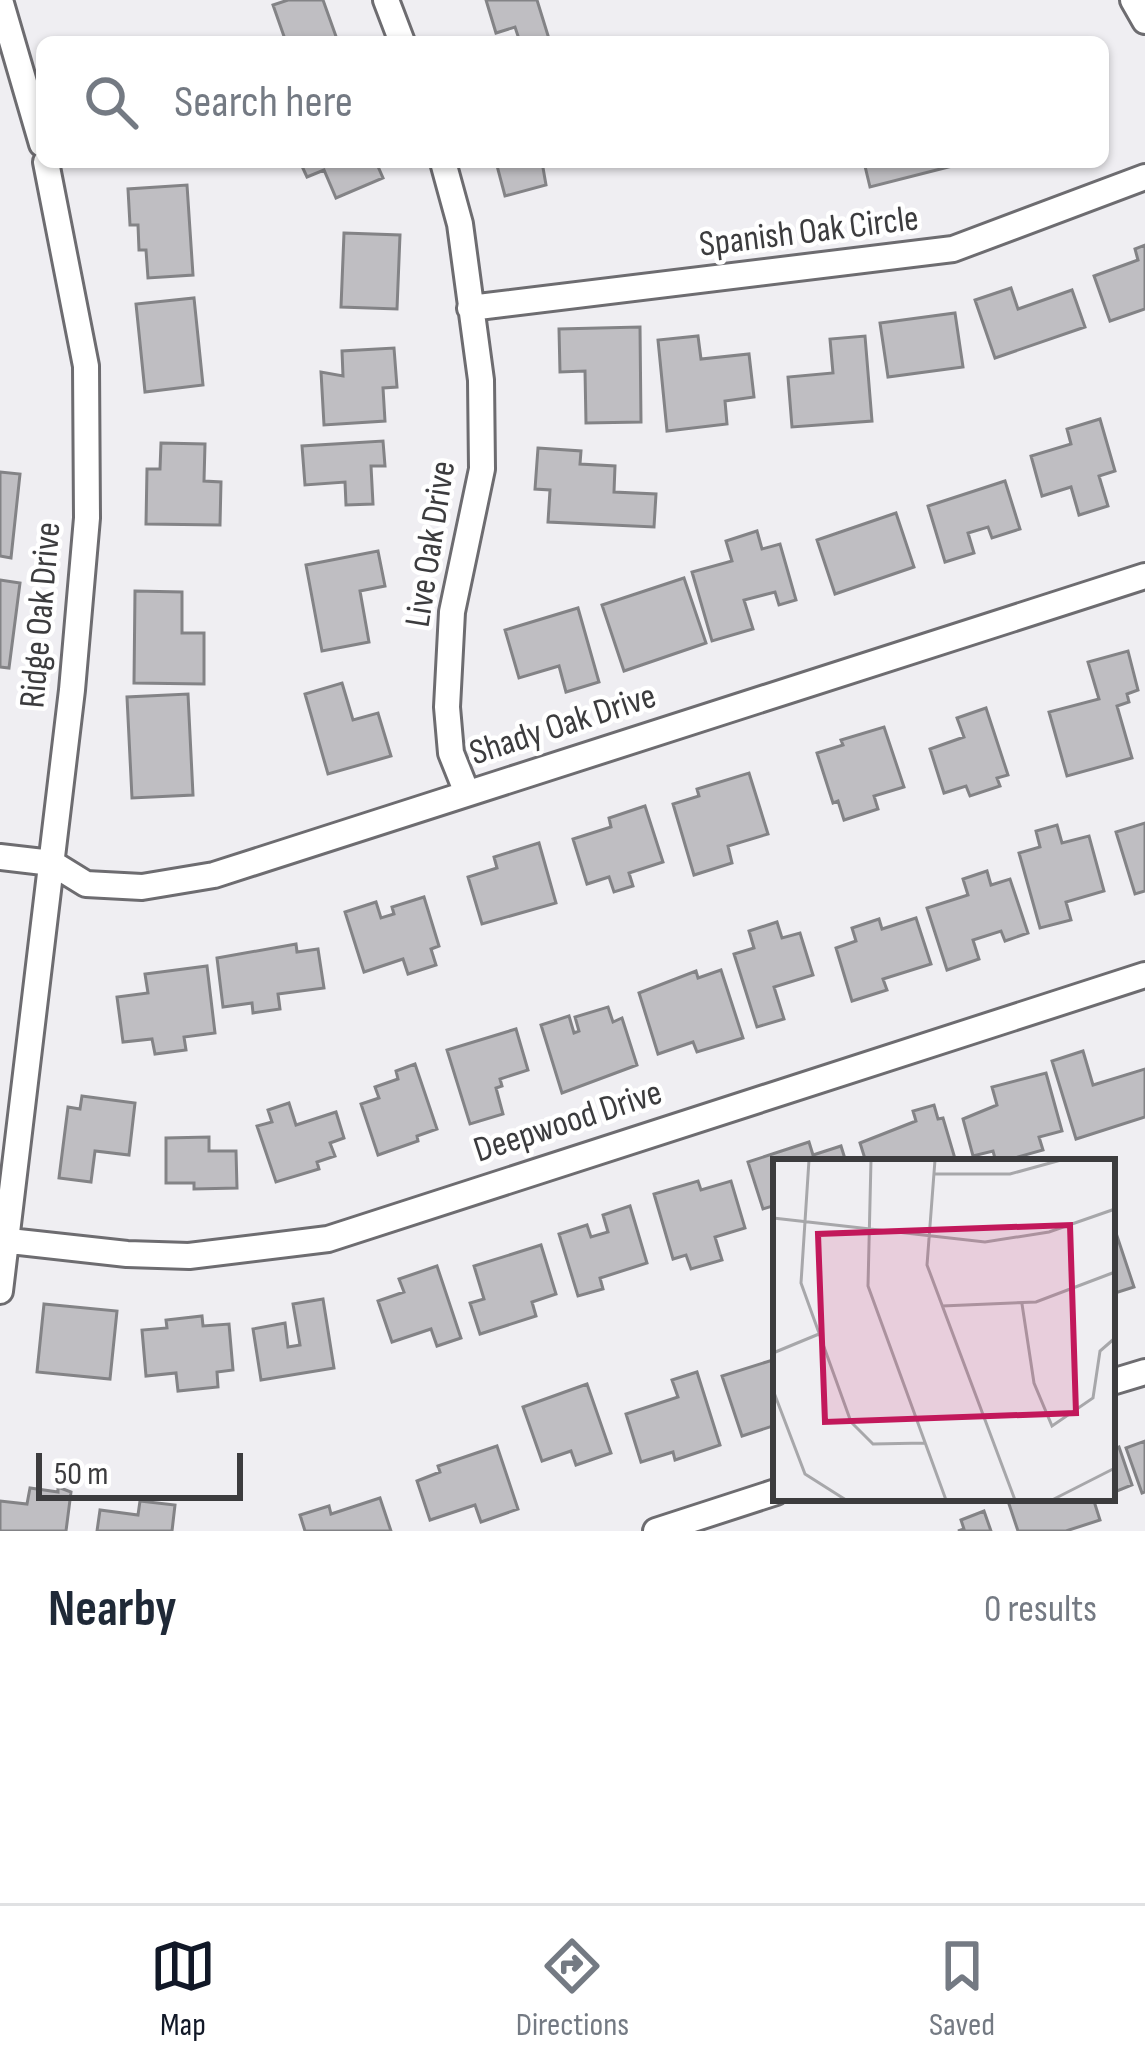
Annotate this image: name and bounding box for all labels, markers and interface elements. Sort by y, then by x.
search box [36,36,1109,168]
icon: search [78,69,144,135]
text: Search here [174,75,353,130]
street label: Spanish Oak Circle [697,197,921,267]
street label: Live Oak Drive [397,458,465,630]
street label: Ridge Oak Drive [11,520,71,710]
street label: Shady Oak Drive [465,675,661,775]
street label: Deepwood Drive [469,1071,667,1173]
inset map [773,1159,1115,1501]
scale bar [36,1447,243,1500]
text: 50 m [54,1454,108,1494]
text: Nearby [48,1579,177,1640]
text: 0 results [984,1586,1097,1633]
tab: Map [150,1933,216,2045]
tab: Directions [516,1933,629,2045]
tab: Saved [929,1933,995,2045]

